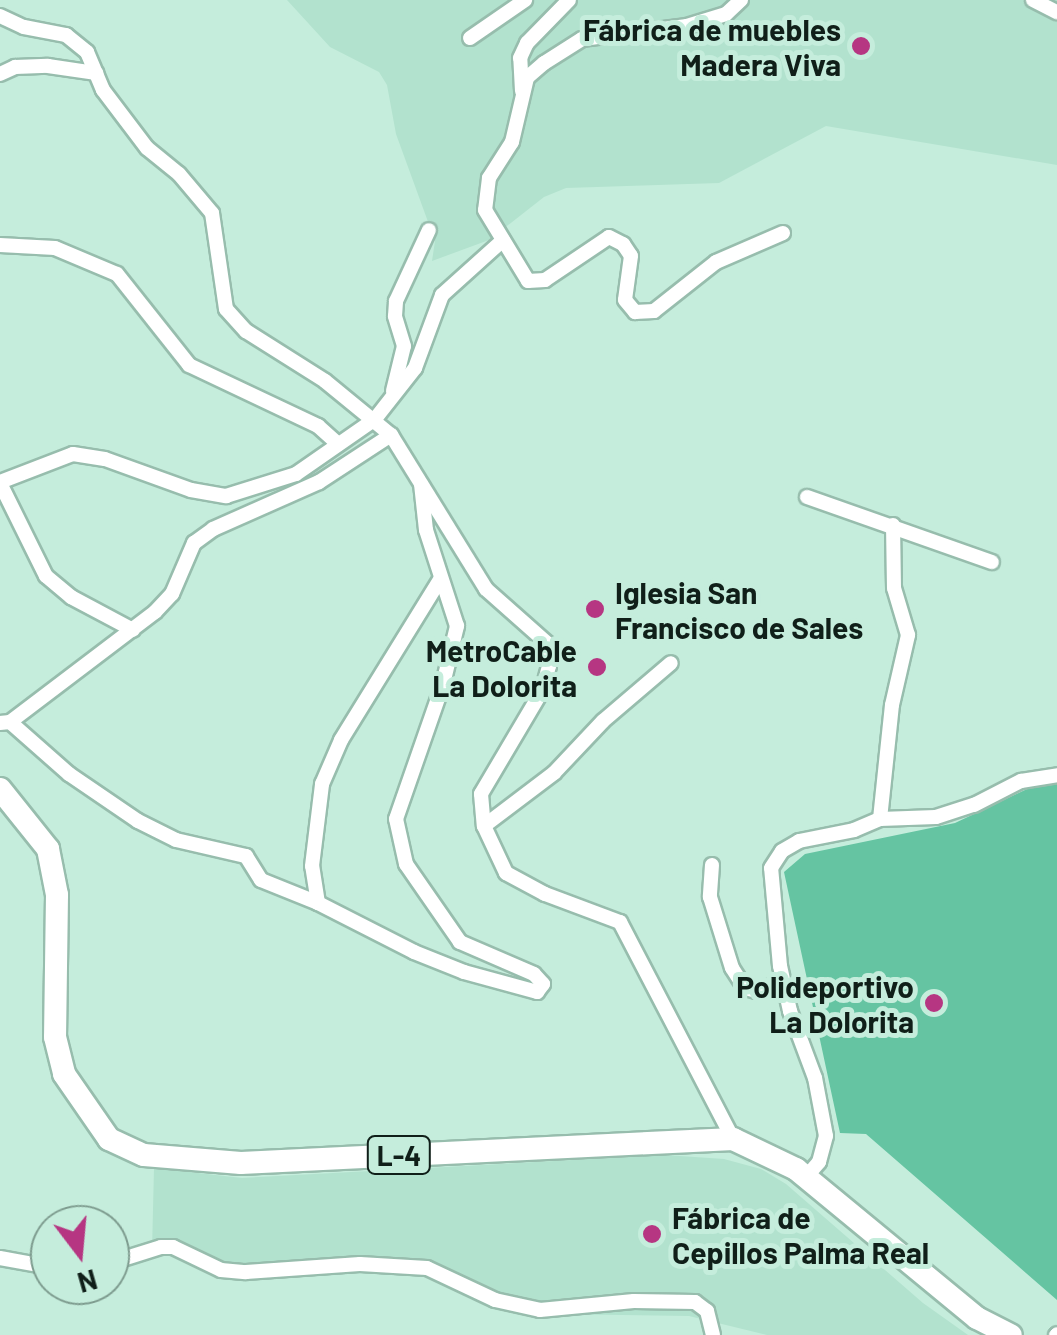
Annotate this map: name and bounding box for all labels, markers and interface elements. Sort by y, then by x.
place label: Fábrica de muebles Madera Viva [583,11,841,82]
marker: Fábrica de muebles Madera Viva [850,35,872,57]
place label: Iglesia San Francisco de Sales [615,574,863,644]
marker: Iglesia San Francisco de Sales [584,598,606,620]
place label: MetroCable La Dolorita [426,632,577,702]
marker: MetroCable La Dolorita [586,656,608,678]
place label: Polideportivo La Dolorita [736,968,914,1038]
marker: Polideportivo La Dolorita [923,992,945,1014]
road number: L-4 [366,1132,432,1178]
place label: Fábrica de Cepillos Palma Real [672,1199,929,1270]
north arrow [30,1205,130,1305]
marker: Fábrica de Cepillos Palma Real [641,1223,663,1245]
text: N [74,1263,101,1301]

